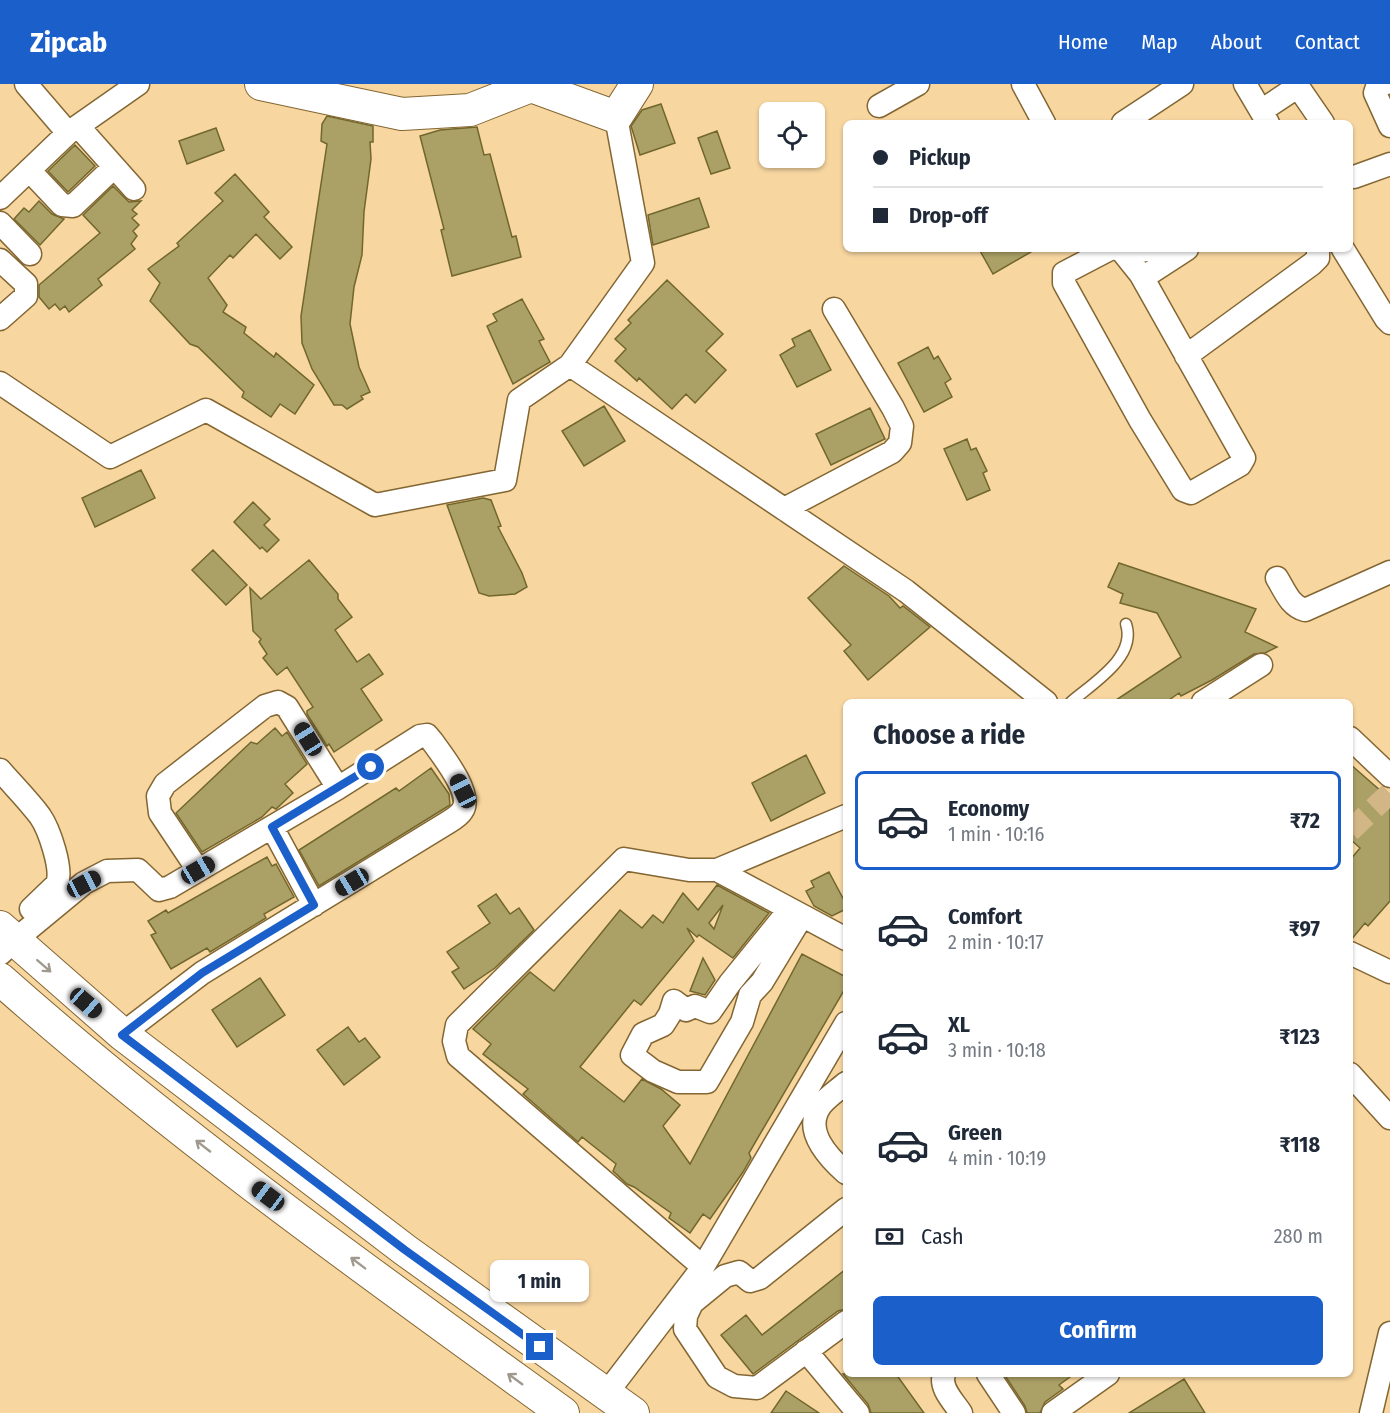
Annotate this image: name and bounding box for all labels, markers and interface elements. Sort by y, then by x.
text: Zipcab [30,26,107,59]
text: Home [1058,29,1108,55]
text: Map [1141,29,1178,55]
text: About [1211,29,1262,55]
text: Contact [1295,29,1360,55]
map controls [759,102,825,168]
button: locate [759,102,825,168]
text: Pickup [909,144,971,171]
text: Drop-off [909,202,988,229]
car [291,719,325,759]
text: Choose a ride [873,719,1025,751]
route start [357,753,384,780]
car [447,771,479,811]
icon: car [876,794,930,848]
text: Economy [948,795,1029,822]
text: ₹72 [1290,807,1320,834]
text: 1 min · 10:16 [948,822,1044,846]
car [178,853,218,887]
car [332,865,372,899]
car [64,868,104,900]
icon: car [876,902,930,956]
text: Comfort [948,903,1022,930]
text: ₹97 [1289,915,1320,942]
text: 2 min · 10:17 [948,930,1044,954]
one-way arrow [36,959,51,973]
car [67,984,105,1022]
icon: car [876,1010,930,1064]
text: XL [948,1011,970,1038]
text: ₹123 [1279,1023,1320,1050]
text: 3 min · 10:18 [948,1038,1046,1062]
icon: car [876,1118,930,1172]
text: Green [948,1119,1002,1146]
text: ₹118 [1279,1131,1320,1158]
one-way arrow [195,1139,211,1152]
text: 4 min · 10:19 [948,1146,1046,1170]
car [248,1178,288,1214]
icon: cash [873,1220,906,1253]
text: Cash [921,1223,964,1250]
text: 280 m [1274,1224,1323,1248]
one-way arrow [351,1257,367,1270]
callout: 1 min [490,1260,590,1302]
text: 1 min [518,1269,561,1293]
button: Confirm [873,1296,1323,1365]
route end [526,1333,553,1360]
one-way arrow [508,1372,524,1385]

